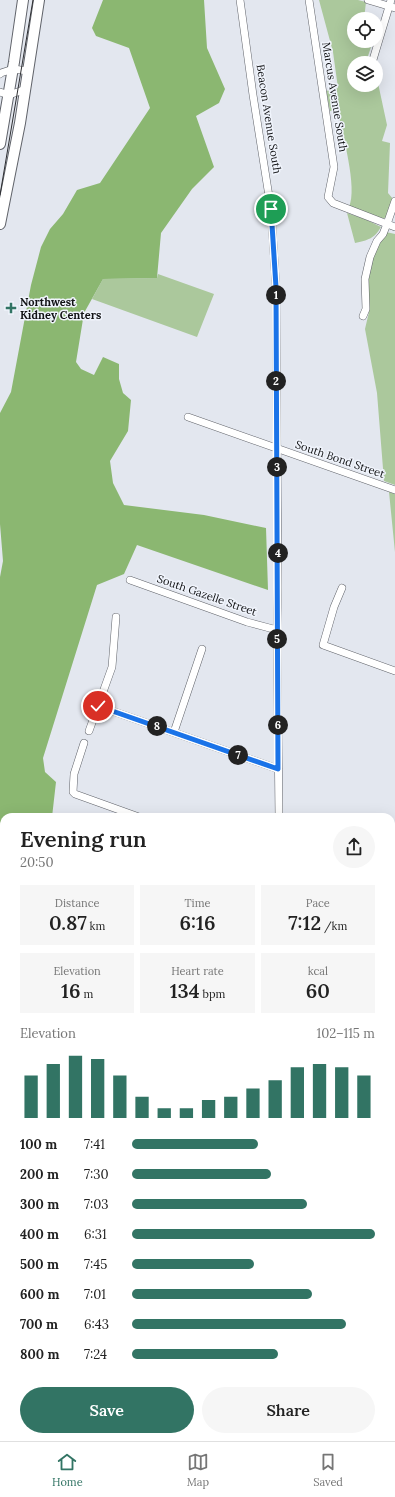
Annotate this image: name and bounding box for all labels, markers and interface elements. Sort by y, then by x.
map controls [347,12,383,92]
button: locate [347,12,383,48]
street label: Marcus Avenue South [319,41,351,153]
button: layers [347,56,383,92]
street label: Beacon Avenue South [253,63,285,175]
pin [254,192,288,226]
icon: arrive [260,198,282,220]
pin: 1 [266,285,286,305]
text: 1 [274,288,278,302]
place label: Northwest Kidney Centers [20,295,101,322]
marker: Northwest Kidney Centers [5,302,17,314]
pin: 2 [266,371,286,391]
text: 2 [273,374,279,388]
street label: South Bond Street [293,437,387,481]
pin: 3 [267,457,287,477]
text: 3 [274,460,280,474]
pin: 4 [268,543,288,563]
text: 4 [275,546,281,560]
street label: South Gazelle Street [155,571,259,619]
pin: 5 [267,629,287,649]
text: 5 [274,632,280,646]
pin [81,689,115,723]
icon: check [87,695,109,717]
pin: 6 [268,715,288,735]
pin: 8 [147,716,167,736]
text: 6 [275,718,281,732]
text: 8 [154,719,160,733]
pin: 7 [228,745,248,765]
text: 7 [235,748,241,762]
text: Evening run [20,825,147,853]
button: share [333,826,375,868]
text: 20:50 [20,854,53,871]
text: Distance [55,896,100,910]
text: Time [185,896,210,910]
text: Pace [306,896,330,910]
text: 0.87 [49,910,87,935]
text: 6:16 [180,910,215,935]
text: 7:12 [288,910,321,935]
text: km [87,919,105,933]
text: /km [321,919,347,933]
text: Elevation [54,964,101,978]
text: Heart rate [171,964,224,978]
text: kcal [308,964,328,978]
text: 16 [61,978,80,1003]
text: 134 [170,978,200,1003]
text: 60 [306,978,330,1003]
text: m [80,987,93,1001]
text: bpm [200,987,225,1001]
text: Elevation [20,1025,76,1042]
text: 102–115 m [317,1025,375,1042]
text: 100 m [20,1136,57,1153]
text: 7:41 [84,1136,105,1153]
text: 200 m [20,1166,59,1183]
text: 7:30 [84,1166,109,1183]
text: 300 m [20,1196,59,1213]
text: 7:03 [84,1196,109,1213]
text: 400 m [20,1226,59,1243]
text: 6:31 [84,1226,107,1243]
text: 500 m [20,1256,59,1273]
text: 7:45 [84,1256,107,1273]
text: 600 m [20,1286,59,1303]
text: 7:01 [84,1286,106,1303]
text: 700 m [20,1316,58,1333]
text: 6:43 [84,1316,109,1333]
text: 800 m [20,1346,59,1363]
text: 7:24 [84,1346,107,1363]
button: Save [20,1387,194,1433]
button: Share [202,1387,375,1433]
tab: Home [52,1451,83,1489]
tab: Map [187,1451,209,1489]
tab: Saved [313,1451,343,1489]

